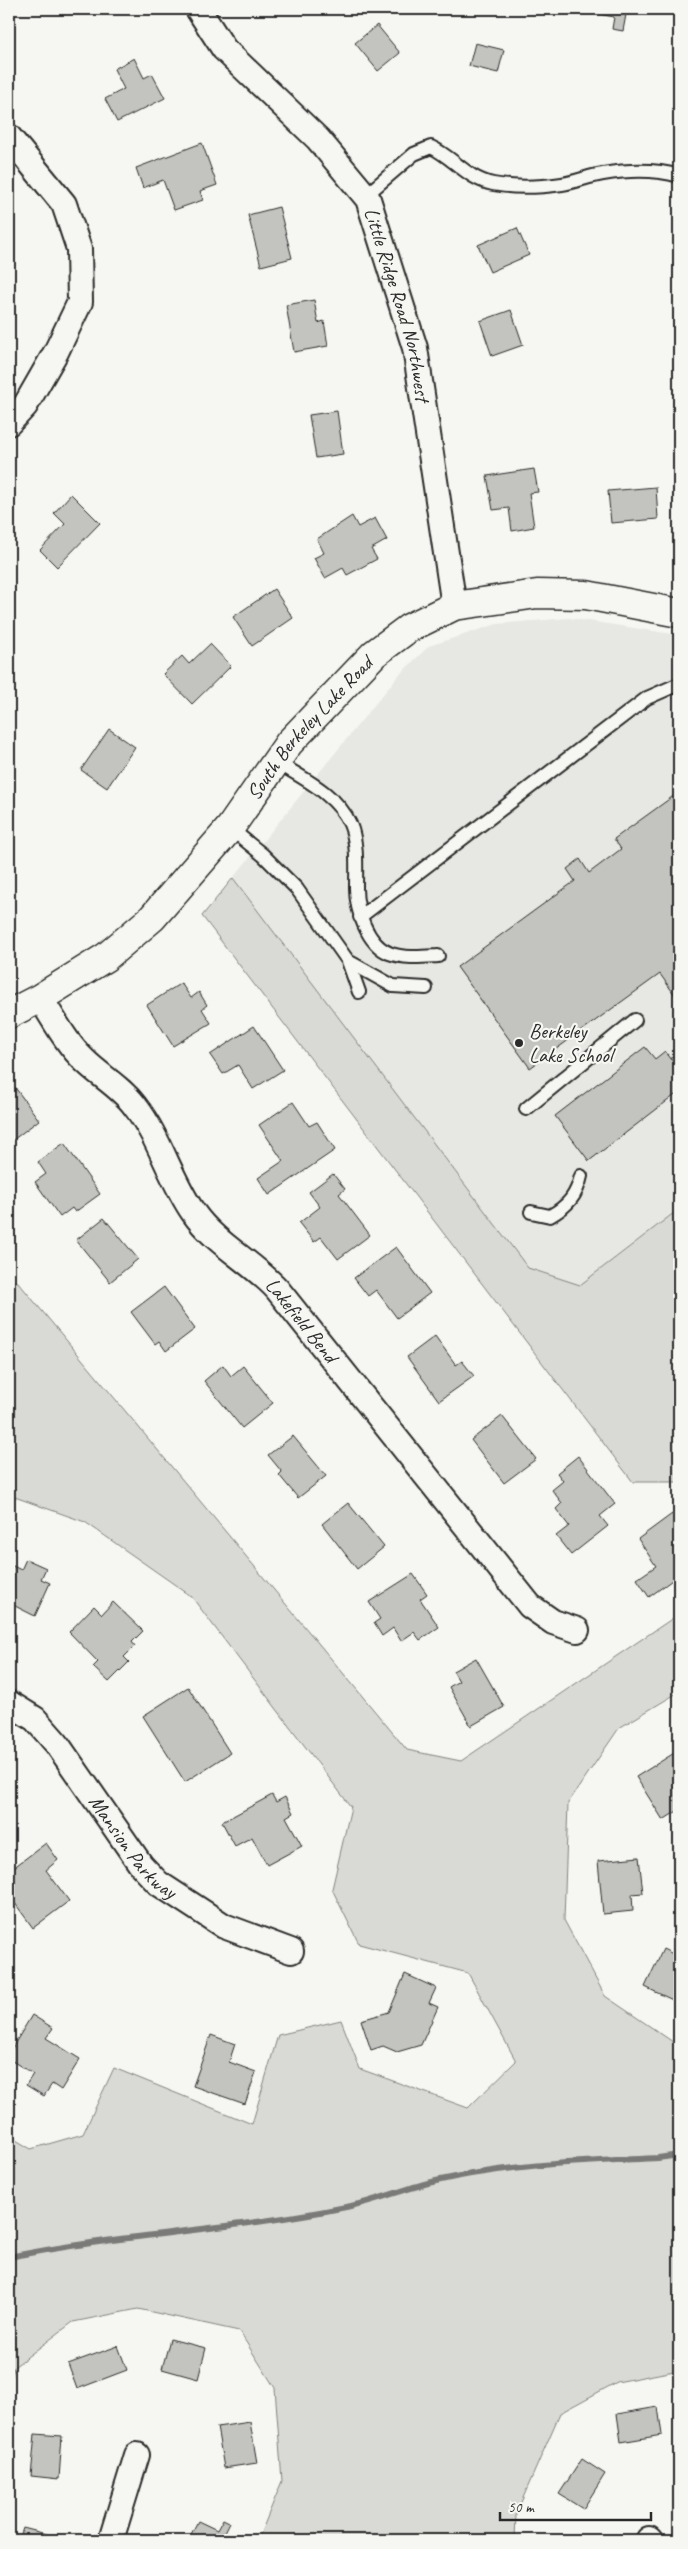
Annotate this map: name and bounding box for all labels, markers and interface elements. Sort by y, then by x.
street label: Little Ridge Road Northwest [359,204,436,406]
street label: South Berkeley Lake Road [241,648,381,805]
place label: Berkeley Lake School [529,1018,616,1068]
marker: Berkeley Lake School [513,1037,525,1049]
street label: Lakefield Bend [260,1272,346,1371]
street label: Mansion Parkway [83,1790,183,1905]
scale bar [500,2489,652,2521]
text: 50 m [508,2498,535,2517]

